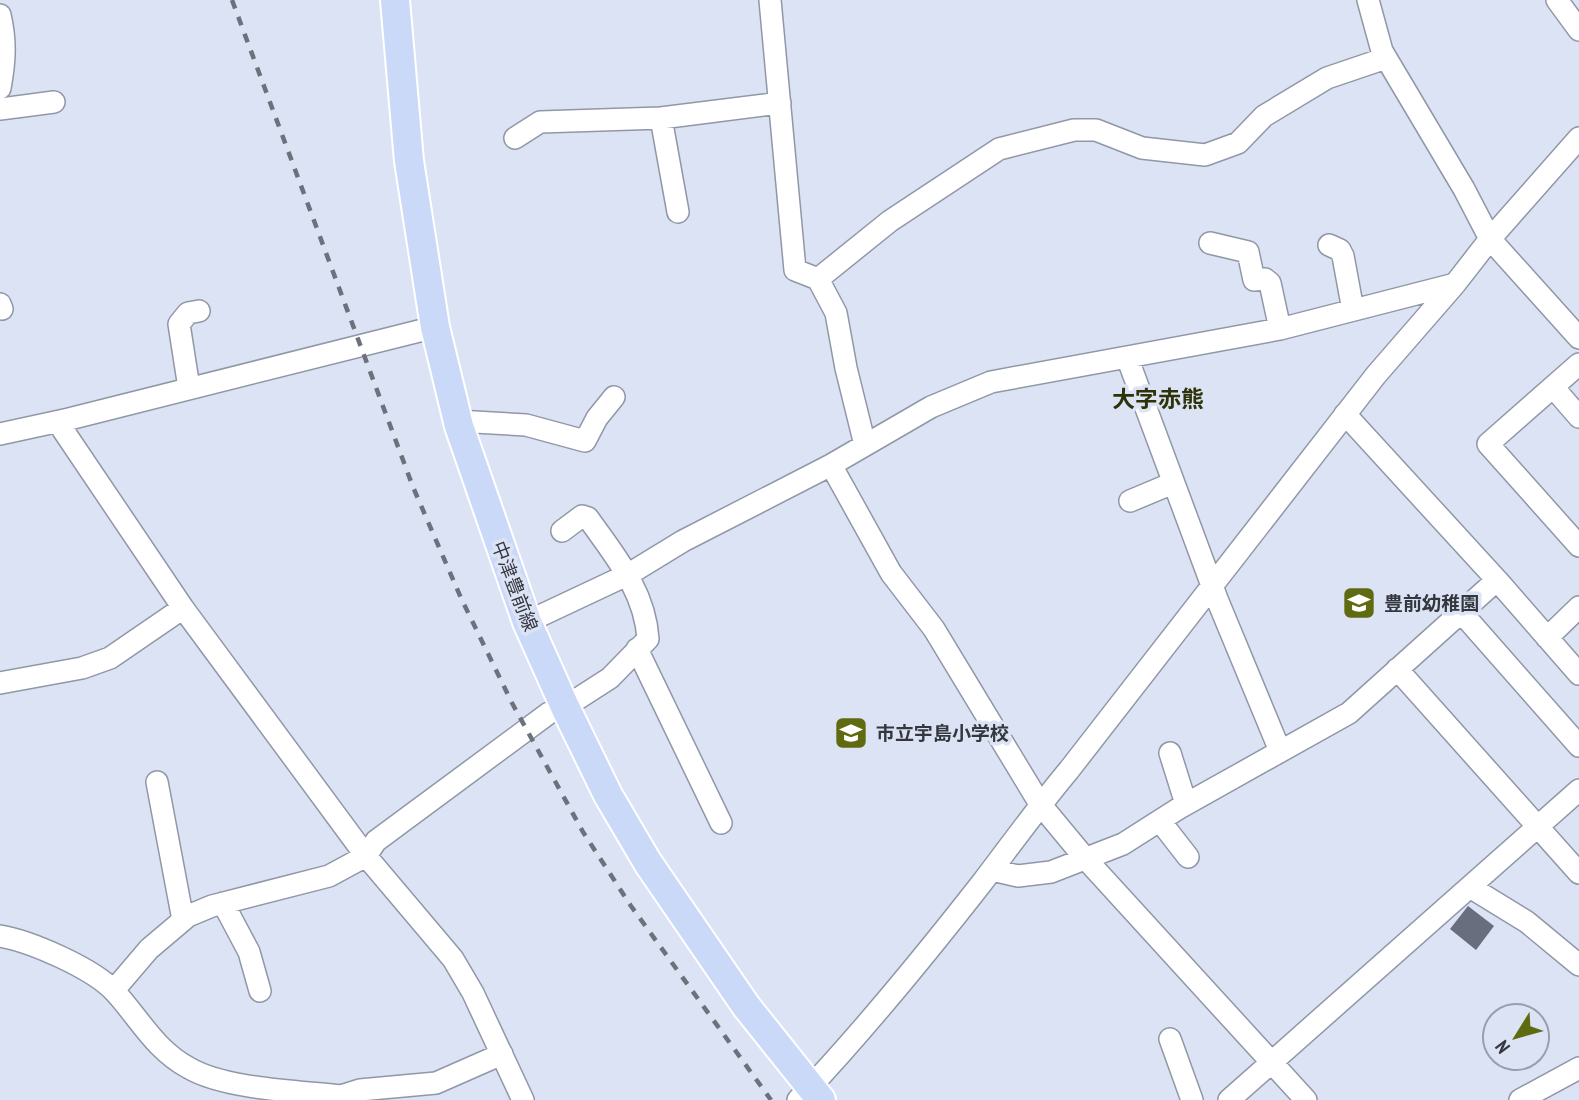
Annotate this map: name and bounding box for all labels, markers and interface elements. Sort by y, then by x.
district label: 大字赤熊 [1112,384,1204,413]
street label: 中津豊前線 [487,537,543,635]
school or university icon: 豊前幼稚園 [1340,584,1378,622]
place label: 豊前幼稚園 [1384,591,1479,615]
school or university icon: 市立宇島小学校 [832,714,870,752]
place label: 市立宇島小学校 [876,721,1009,745]
north arrow [1481,1002,1551,1072]
text: N [1490,1036,1515,1059]

